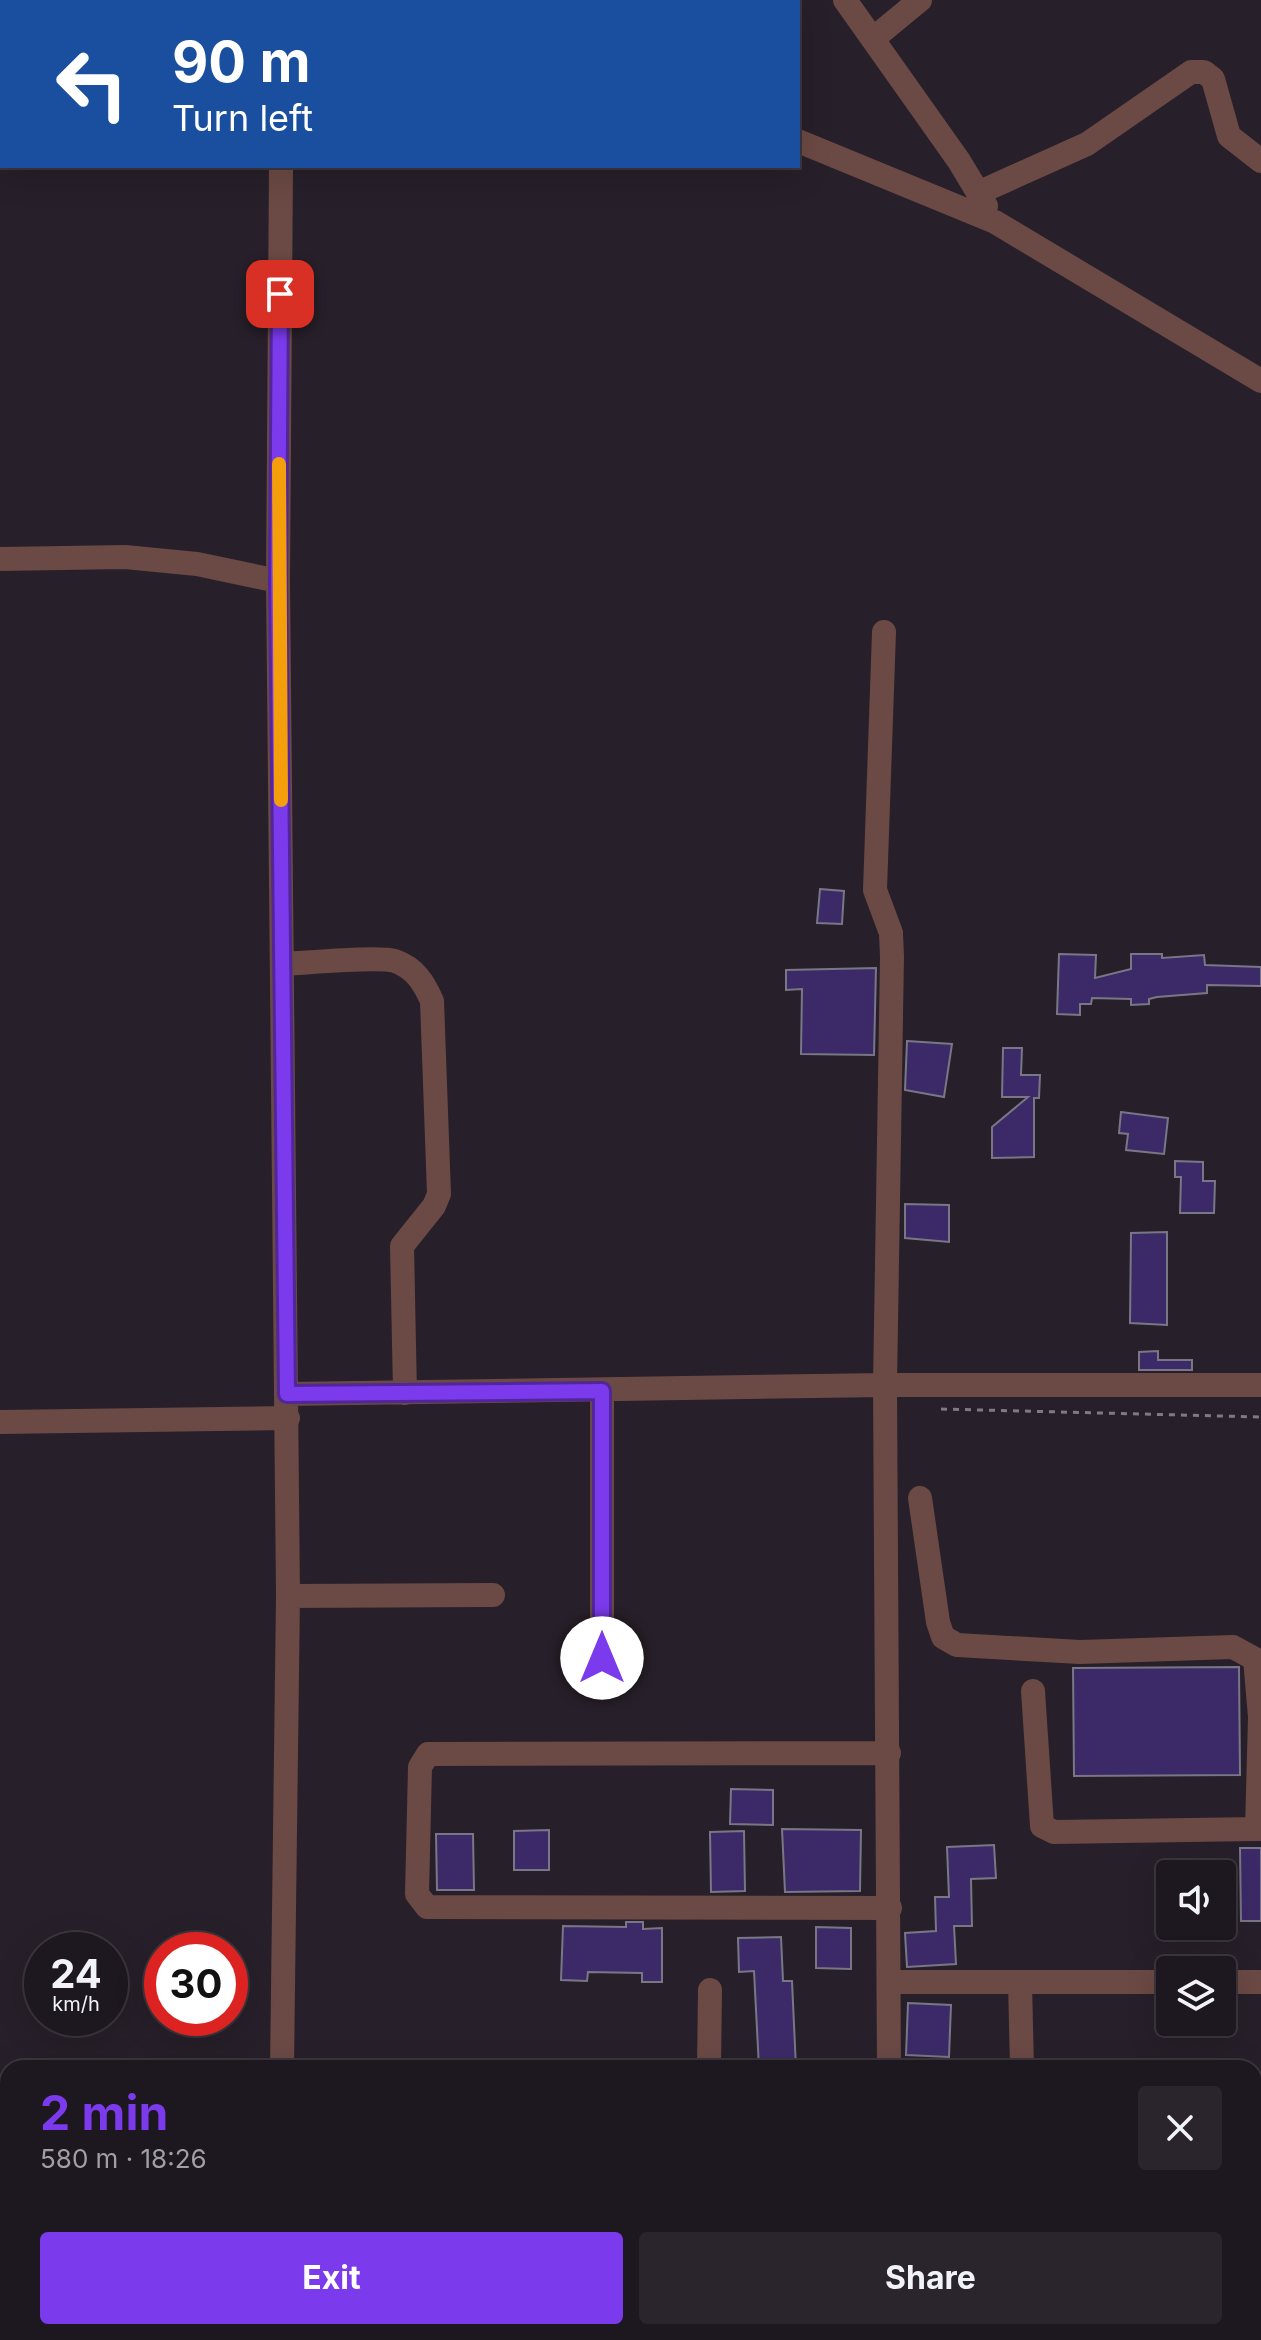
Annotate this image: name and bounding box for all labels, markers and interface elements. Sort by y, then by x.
text: 90 m [172,28,311,96]
icon: left [40,32,144,136]
text: Turn left [172,96,313,140]
pin [246,260,314,328]
icon: arrive [258,272,302,316]
position arrow [560,1616,644,1700]
map controls [1156,1860,1236,2036]
button: sound [1156,1860,1236,1940]
speed limit sign: 30 [144,1932,248,2036]
text: 24 [50,1949,102,1998]
button: layers [1156,1956,1236,2036]
text: km/h [52,1992,100,2016]
text: 2 min [40,2083,168,2142]
button: close [1138,2086,1222,2170]
text: 580 m · 18:26 [40,2143,207,2174]
button: Exit [40,2232,623,2324]
button: Share [639,2232,1222,2324]

